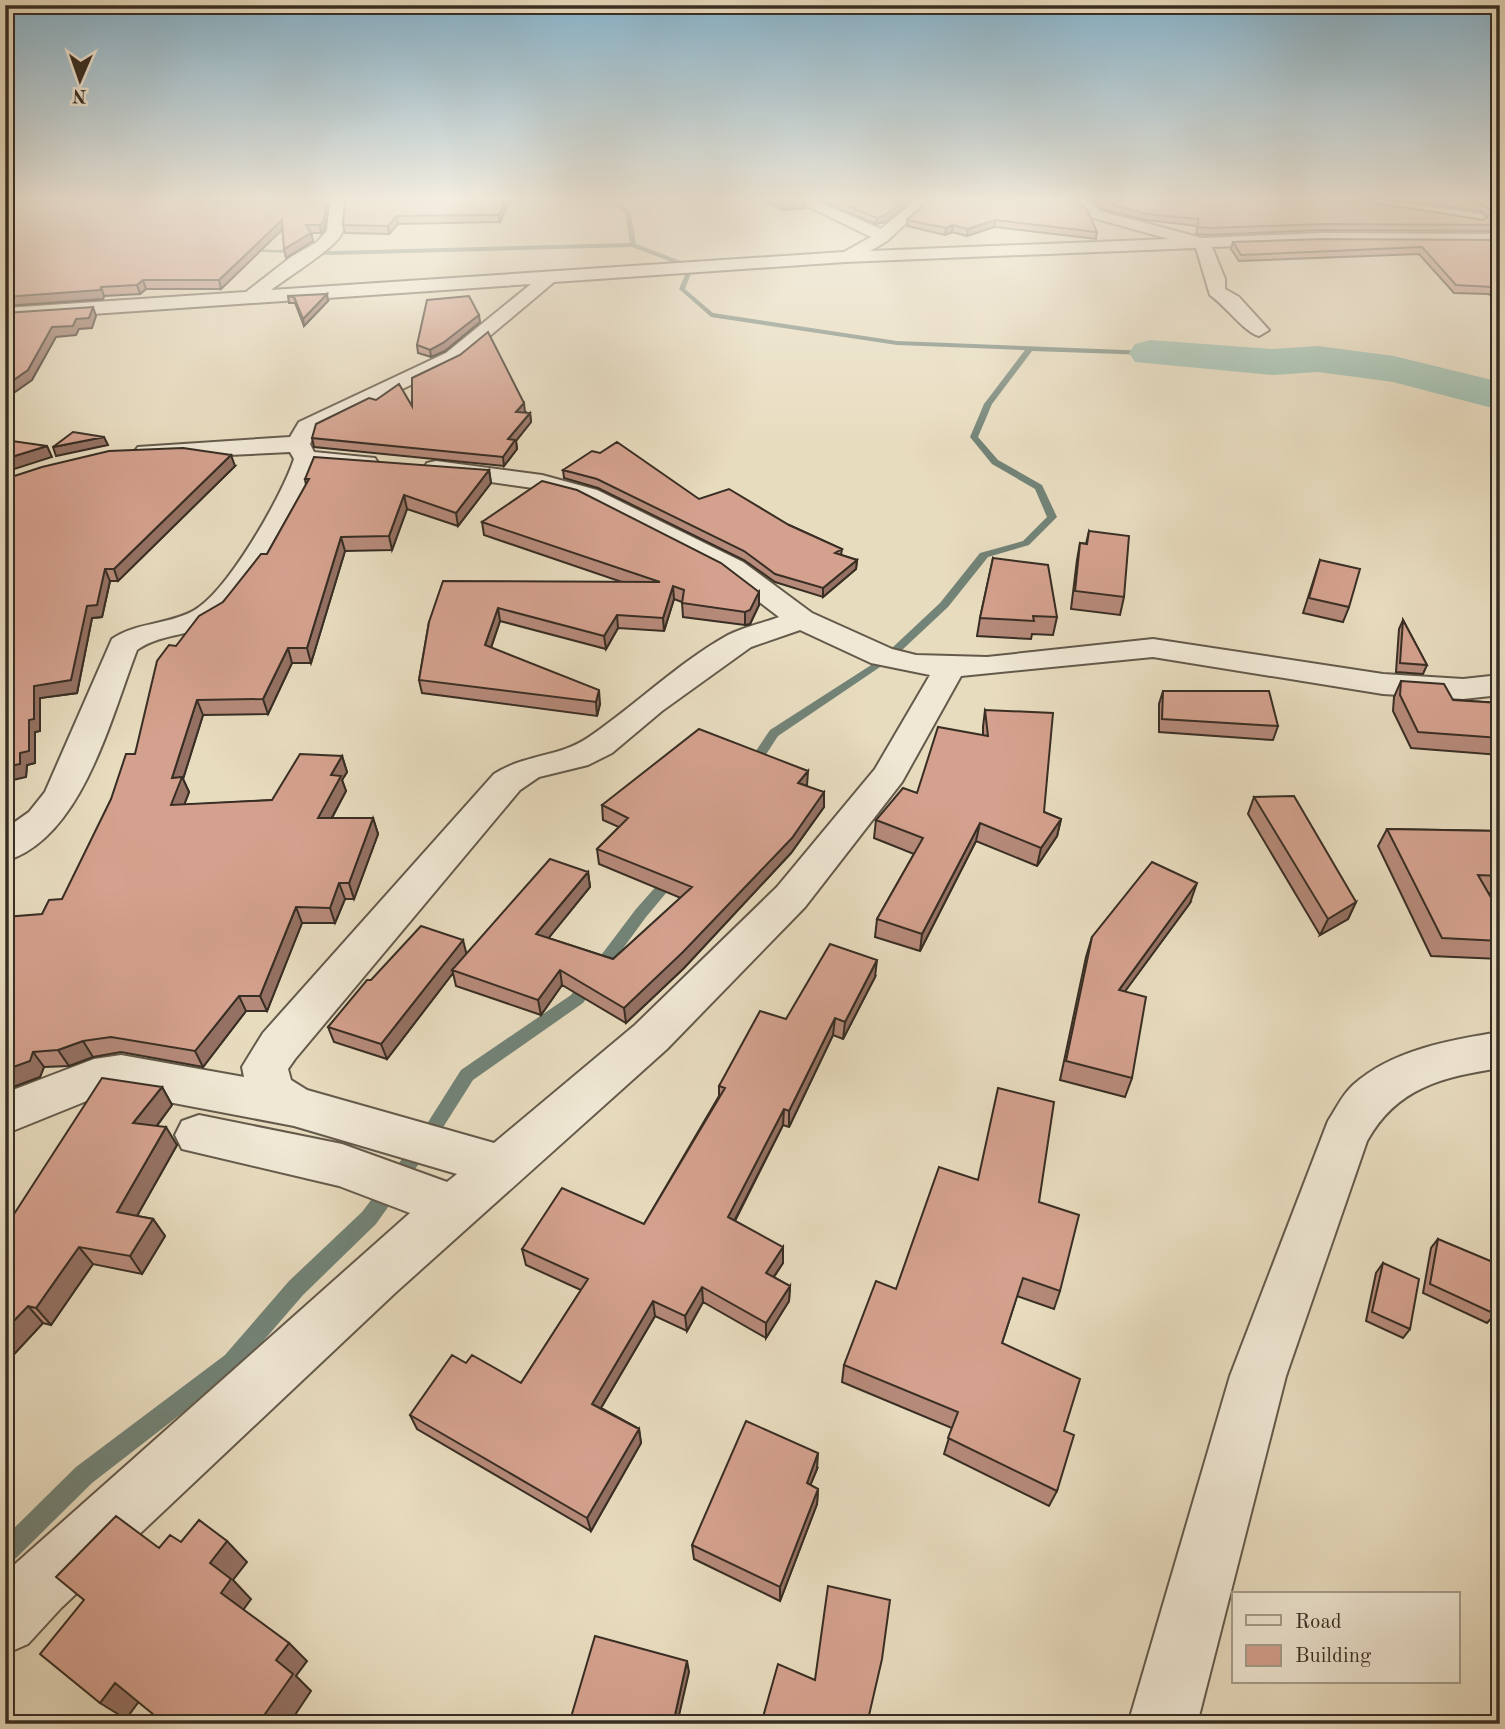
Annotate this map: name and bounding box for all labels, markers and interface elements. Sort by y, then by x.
north arrow [46,46,116,116]
text: N [71,85,87,104]
legend [1232,1592,1460,1684]
text: Road [1295,1612,1342,1633]
text: Building [1295,1646,1372,1667]

